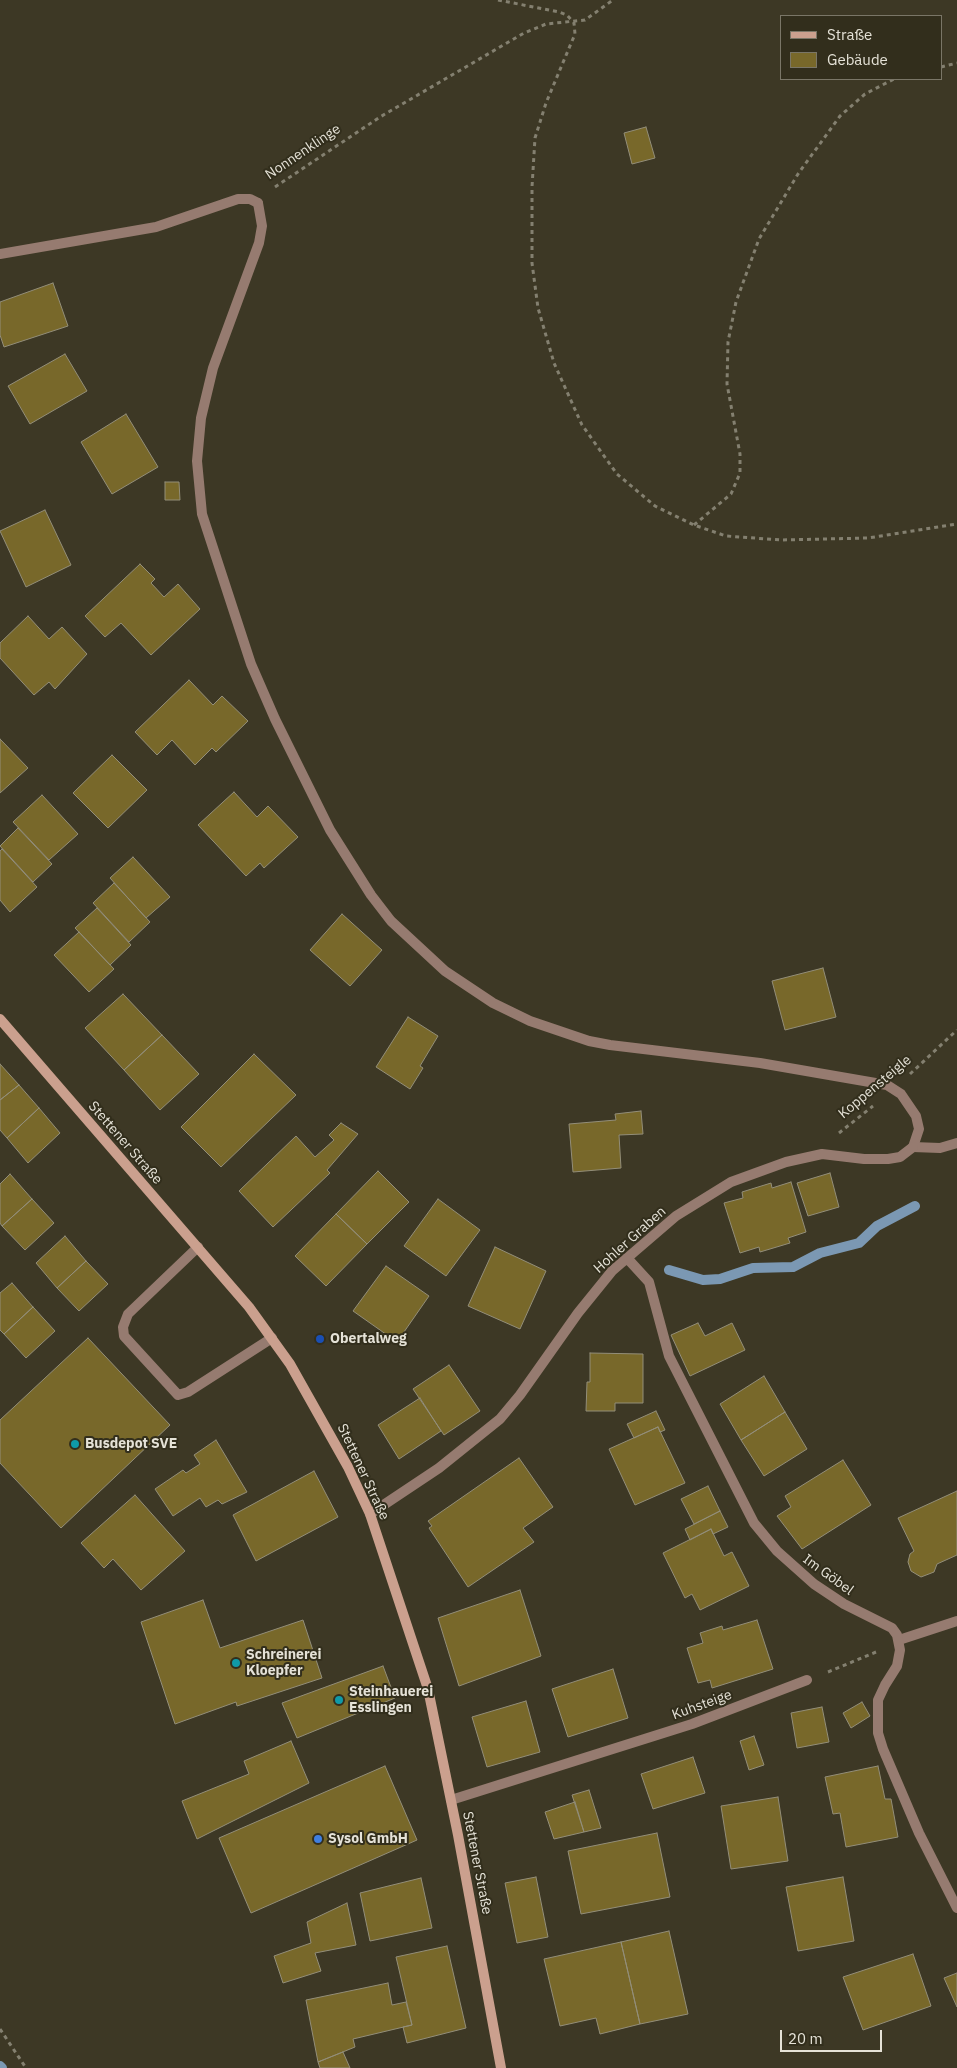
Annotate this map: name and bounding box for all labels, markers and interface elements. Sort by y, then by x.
legend [780,15,942,80]
text: Straße [827,25,872,44]
text: Gebäude [827,50,888,69]
street label: Nonnenklinge [262,121,344,183]
street label: Koppensteigle [835,1052,915,1122]
street label: Stettener Straße [84,1098,166,1188]
street label: Hohler Graben [590,1203,670,1277]
place label: Obertalweg [330,1331,407,1347]
marker: Obertalweg [314,1333,326,1345]
street label: Stettener Straße [333,1421,393,1523]
place label: Busdepot SVE [85,1436,177,1452]
marker: Busdepot SVE [69,1438,81,1450]
street label: Im Göbel [799,1551,857,1599]
place label: Schreinerei Kloepfer [246,1647,321,1680]
marker: Schreinerei Kloepfer [230,1657,242,1669]
place label: Steinhauerei Esslingen [349,1684,433,1716]
street label: Kuhsteige [670,1686,734,1724]
marker: Steinhauerei Esslingen [333,1694,345,1706]
street label: Stettener Straße [459,1810,495,1916]
place label: Sysol GmbH [328,1831,408,1847]
marker: Sysol GmbH [312,1833,324,1845]
scale bar [782,2020,884,2052]
text: 20 m [788,2029,823,2048]

